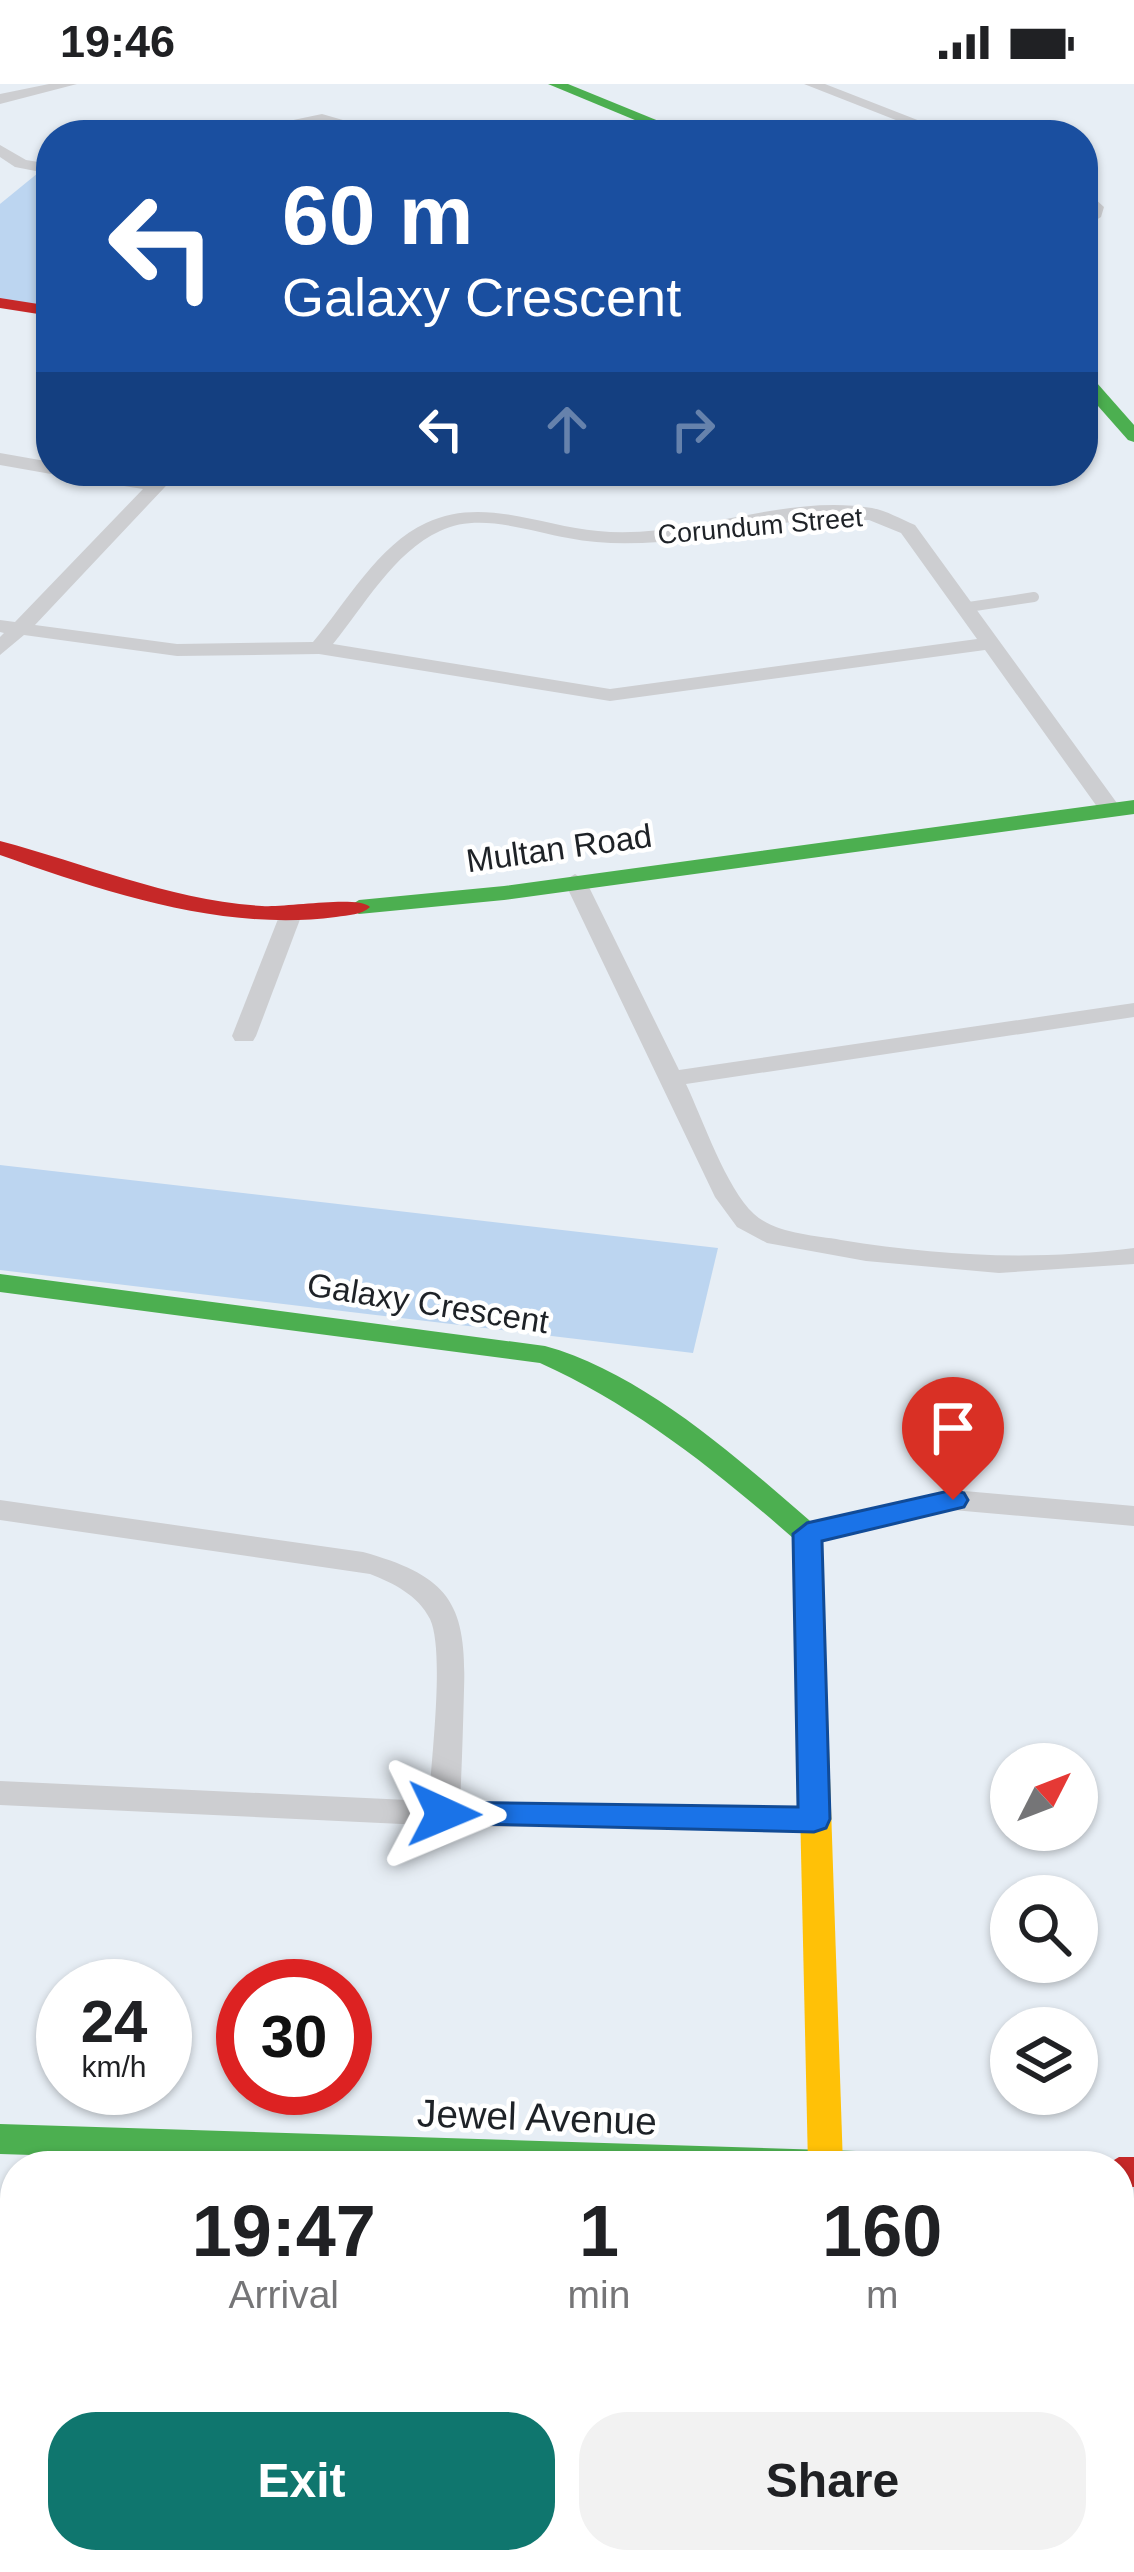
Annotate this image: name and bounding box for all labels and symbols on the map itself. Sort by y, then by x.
street label: Corundum Street [656,502,864,550]
street label: Multan Road [464,817,654,879]
street label: Galaxy Crescent [305,1266,551,1340]
pin [902,1377,1004,1500]
north arrow [990,1743,1098,1851]
position arrow [381,1751,507,1877]
speed limit sign: 30 [216,1959,372,2115]
street label: Jewel Avenue [416,2091,658,2143]

